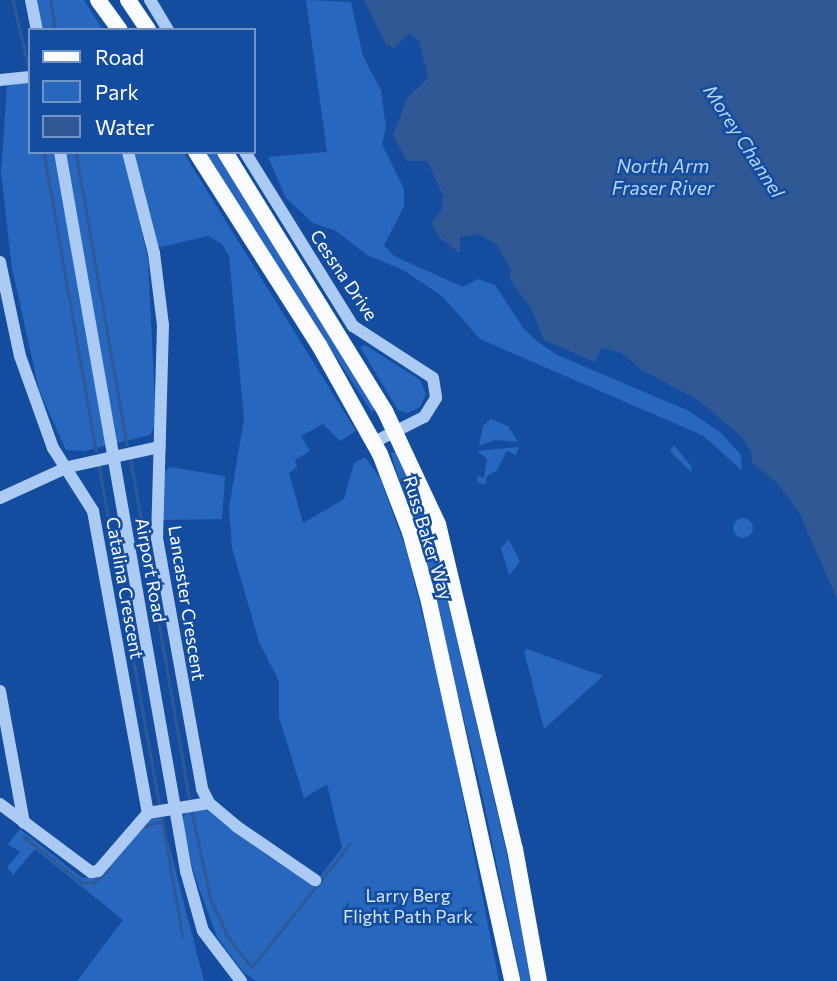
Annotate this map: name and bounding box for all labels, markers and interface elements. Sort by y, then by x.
legend [28,28,256,154]
text: Road [95,44,144,69]
text: Park [95,79,139,104]
water label: Morey Channel [699,80,789,202]
text: Water [95,114,154,139]
water label: North Arm Fraser River [612,155,714,199]
street label: Cessna Drive [306,226,382,324]
street label: Russ Baker Way [399,474,457,602]
street label: Catalina Crescent [102,515,148,661]
street label: Airport Road [131,516,171,624]
street label: Lancaster Crescent [164,524,210,682]
park label: Larry Berg Flight Path Park [343,885,473,928]

